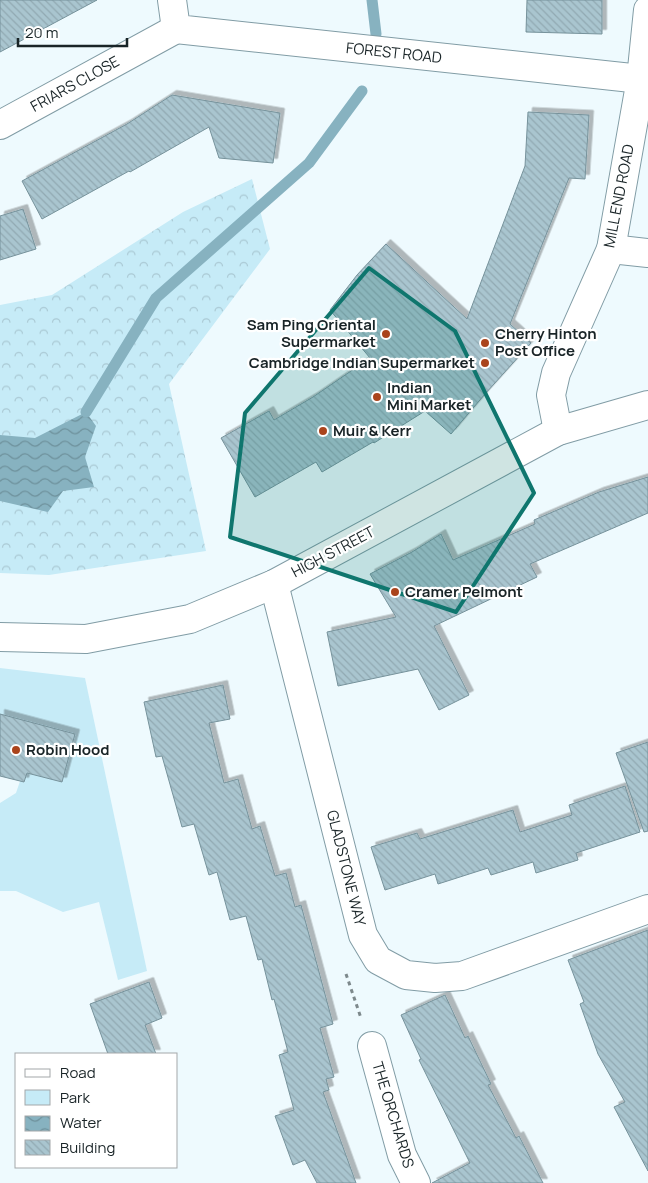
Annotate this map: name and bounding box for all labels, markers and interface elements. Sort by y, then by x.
scale bar [18,15,126,47]
text: 20 m [25,22,58,43]
street label: FOREST ROAD [345,37,443,68]
street label: FRIARS CLOSE [27,51,123,117]
street label: MILL END ROAD [598,142,639,250]
place label: Sam Ping Oriental Supermarket [247,314,376,352]
place label: Cherry Hinton Post Office [495,323,597,361]
marker: Sam Ping Oriental Supermarket [380,328,392,340]
marker: Cherry Hinton Post Office [479,337,491,349]
place label: Cambridge Indian Supermarket [249,352,475,373]
marker: Cambridge Indian Supermarket [479,357,491,369]
place label: Indian Mini Market [387,377,472,415]
marker: Indian Mini Market [371,391,383,403]
place label: Muir & Kerr [333,420,412,441]
marker: Muir & Kerr [317,425,329,437]
street label: HIGH STREET [288,521,378,582]
place label: Cramer Pelmont [405,581,523,602]
marker: Cramer Pelmont [389,586,401,598]
place label: Robin Hood [26,739,110,760]
marker: Robin Hood [10,744,22,756]
street label: GLADSTONE WAY [322,808,371,929]
legend [15,1053,178,1168]
street label: THE ORCHARDS [367,1059,420,1171]
text: Road [60,1062,96,1083]
text: Park [60,1087,90,1108]
text: Water [60,1112,102,1133]
text: Building [60,1137,115,1158]

